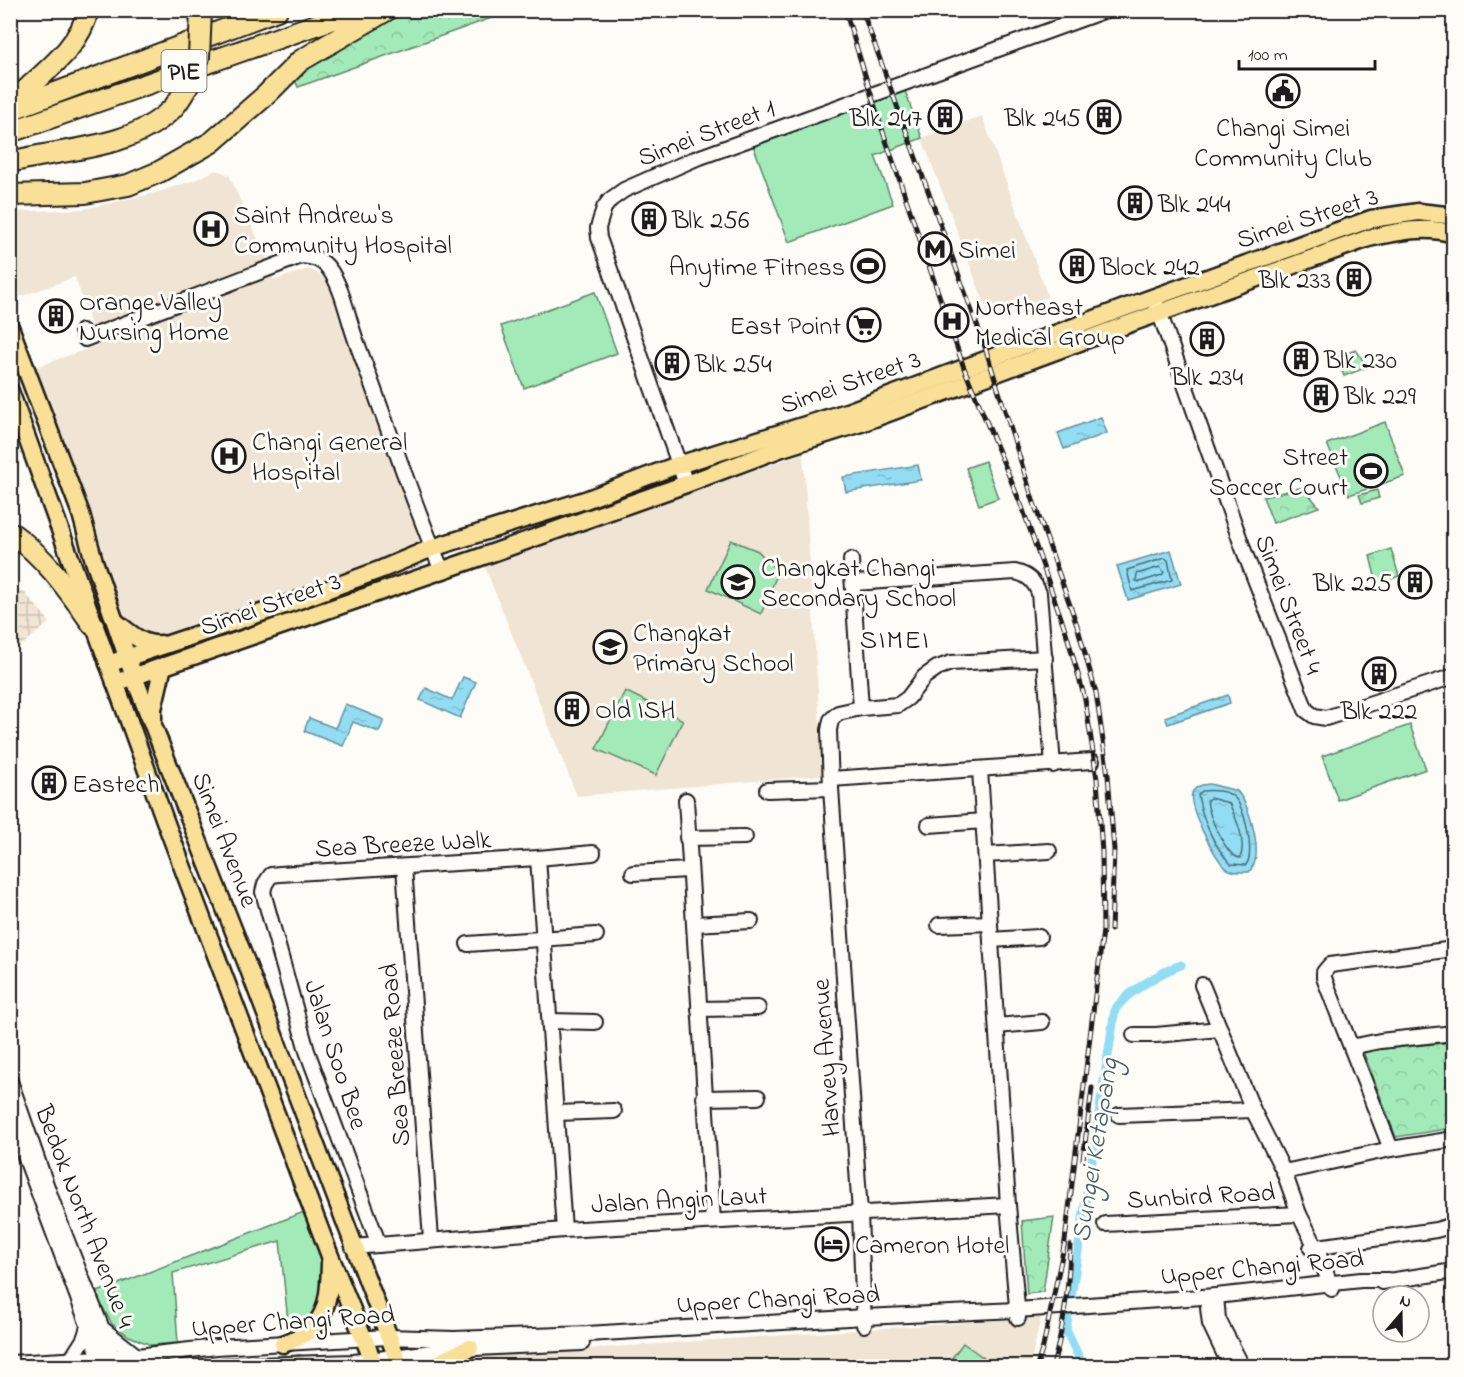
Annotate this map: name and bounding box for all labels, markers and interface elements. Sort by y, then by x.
scale bar [1239,33,1376,71]
text: 100 m [1248,43,1288,69]
road number: PIE [162,50,207,92]
public building icon: Changi Simei Community Club [1265,73,1301,109]
street label: Simei Street 1 [633,91,781,178]
building icon: Blk 247 [927,99,963,135]
building icon: Blk 245 [1086,99,1122,135]
place label: Blk 247 [848,101,922,139]
place label: Blk 245 [1003,101,1081,139]
place label: Changi Simei Community Club [1194,111,1372,179]
street label: Simei Street 3 [1232,179,1384,261]
building icon: Blk 244 [1117,185,1153,221]
place label: Blk 244 [1157,187,1231,225]
place label: Saint Andrew's Community Hospital [234,198,452,266]
building icon: Blk 256 [631,201,667,237]
place label: Blk 256 [671,203,749,241]
hospital icon: Saint Andrew's Community Hospital [193,211,229,247]
metro station icon: Simei [917,231,953,267]
place label: Simei [958,233,1016,271]
sports icon: Anytime Fitness [850,248,886,284]
building icon: Block 242 [1059,248,1095,284]
place label: Anytime Fitness [669,250,845,288]
place label: Block 242 [1099,250,1200,288]
building icon: Blk 233 [1336,261,1372,297]
place label: Blk 233 [1257,263,1331,301]
place label: Orange Valley Nursing Home [79,285,229,353]
place label: Northeast Medical Group [975,290,1125,358]
building icon: Orange Valley Nursing Home [38,298,74,334]
hospital icon: Northeast Medical Group [934,303,970,339]
supermarket icon: East Point [846,307,882,343]
place label: East Point [729,309,841,347]
building icon: Blk 234 [1189,321,1225,357]
building icon: Blk 230 [1283,341,1319,377]
street label: Simei Street 3 [775,342,927,426]
place label: Blk 230 [1323,343,1397,381]
building icon: Blk 254 [654,345,690,381]
place label: Blk 254 [694,347,772,385]
place label: Blk 234 [1170,360,1244,398]
building icon: Blk 229 [1303,377,1339,413]
place label: Blk 229 [1343,379,1416,417]
place label: Changi General Hospital [252,425,407,493]
hospital icon: Changi General Hospital [211,438,247,474]
place label: Street Soccer Court [1209,440,1348,508]
sports icon: Street Soccer Court [1353,453,1389,489]
street label: Simei Street 4 [1243,530,1331,681]
place label: Changkat Changi Secondary School [761,551,956,619]
street label: Simei Street 3 [195,564,347,648]
school or university icon: Changkat Changi Secondary School [720,564,756,600]
building icon: Blk 225 [1397,564,1433,600]
place label: Blk 225 [1312,566,1392,604]
place label: Changkat Primary School [633,616,794,684]
district label: SIMEI [860,622,930,661]
school or university icon: Changkat Primary School [592,629,628,665]
building icon: Blk 222 [1361,656,1397,692]
building icon: Old ISH [554,691,590,727]
place label: Old ISH [595,693,675,731]
place label: Blk 222 [1340,694,1418,732]
building icon: Eastech [31,765,67,801]
place label: Eastech [72,767,159,805]
street label: Simei Avenue [180,767,267,914]
street label: Sea Breeze Walk [314,822,493,870]
street label: Sea Breeze Road [372,962,422,1148]
street label: Jalan Soo Bee [292,975,376,1135]
street label: Harvey Avenue [803,977,852,1138]
water label: Sungei Ketapang [1063,1055,1131,1245]
street label: Bedok North Avenue 4 [23,1099,143,1334]
street label: Sunbird Road [1126,1175,1277,1221]
street label: Jalan Angin Laut [590,1178,768,1226]
hotel icon: Cameron Hotel [814,1226,850,1262]
place label: Cameron Hotel [855,1228,1009,1266]
street label: Upper Changi Road [1159,1241,1366,1297]
street label: Upper Changi Road [675,1277,881,1325]
north arrow [1371,1284,1431,1344]
text: N [1396,1289,1415,1315]
street label: Upper Changi Road [190,1297,397,1349]

